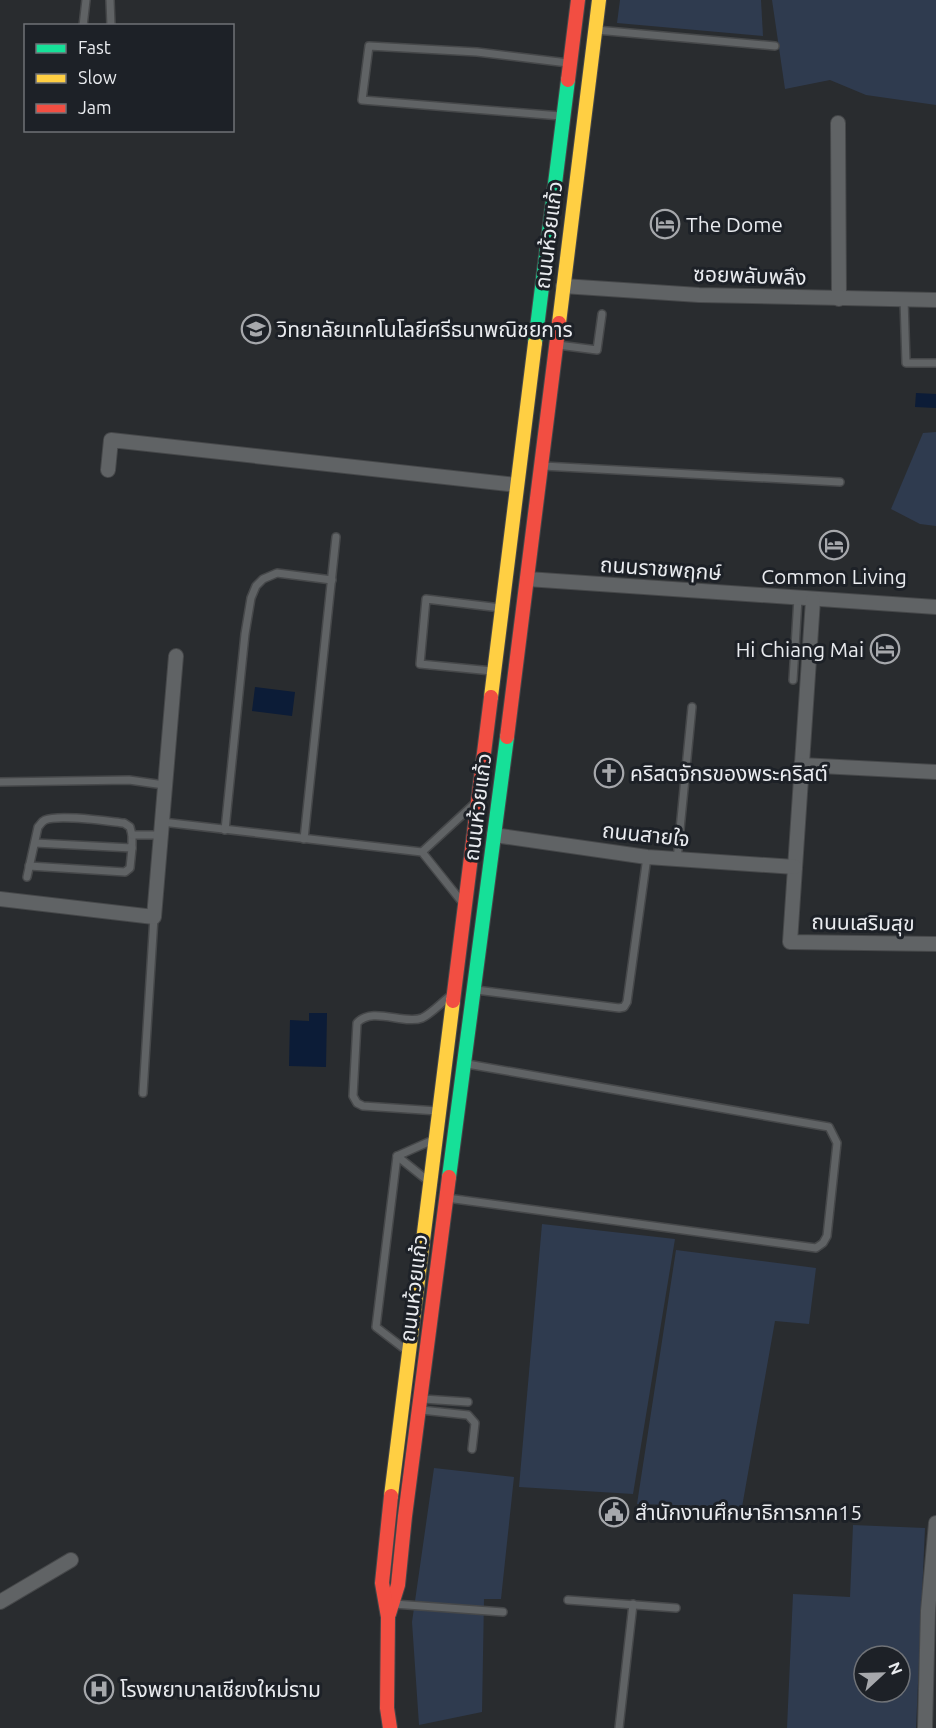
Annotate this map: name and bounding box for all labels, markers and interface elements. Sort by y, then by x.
legend [24,24,234,132]
text: Fast [78,37,111,57]
text: Slow [78,67,117,87]
text: Jam [78,97,112,117]
street label: ถนนห้วยแก้ว [529,180,567,290]
hotel icon: The Dome [649,208,681,240]
place label: The Dome [686,212,783,236]
street label: ซอยพลับพลึง [693,261,807,289]
school or university icon: วิทยาลัยเทคโนโลยีศรีธนาพณิชยการ [240,313,272,345]
place label: วิทยาลัยเทคโนโลยีศรีธนาพณิชยการ [277,317,573,341]
hotel icon: Common Living [818,529,850,561]
street label: ถนนราชพฤกษ์ [599,552,723,584]
place label: Common Living [761,564,907,588]
hotel icon: Hi Chiang Mai [869,633,901,665]
place label: Hi Chiang Mai [736,637,864,661]
street label: ถนนห้วยแก้ว [458,752,496,862]
church icon: คริสตจักรของพระคริสต์ [593,757,625,789]
place label: คริสตจักรของพระคริสต์ [630,761,828,785]
street label: ถนนสายใจ [601,817,691,851]
street label: ถนนเสริมสุข [811,909,915,937]
street label: ถนนห้วยแก้ว [394,1233,432,1343]
public building icon: สำนักงานศึกษาธิการภาค15 [598,1496,630,1528]
place label: สำนักงานศึกษาธิการภาค15 [635,1500,862,1524]
north arrow [852,1644,912,1704]
text: N [885,1659,906,1677]
hospital icon: โรงพยาบาลเชียงใหม่ราม [83,1673,115,1705]
place label: โรงพยาบาลเชียงใหม่ราม [120,1677,321,1701]

